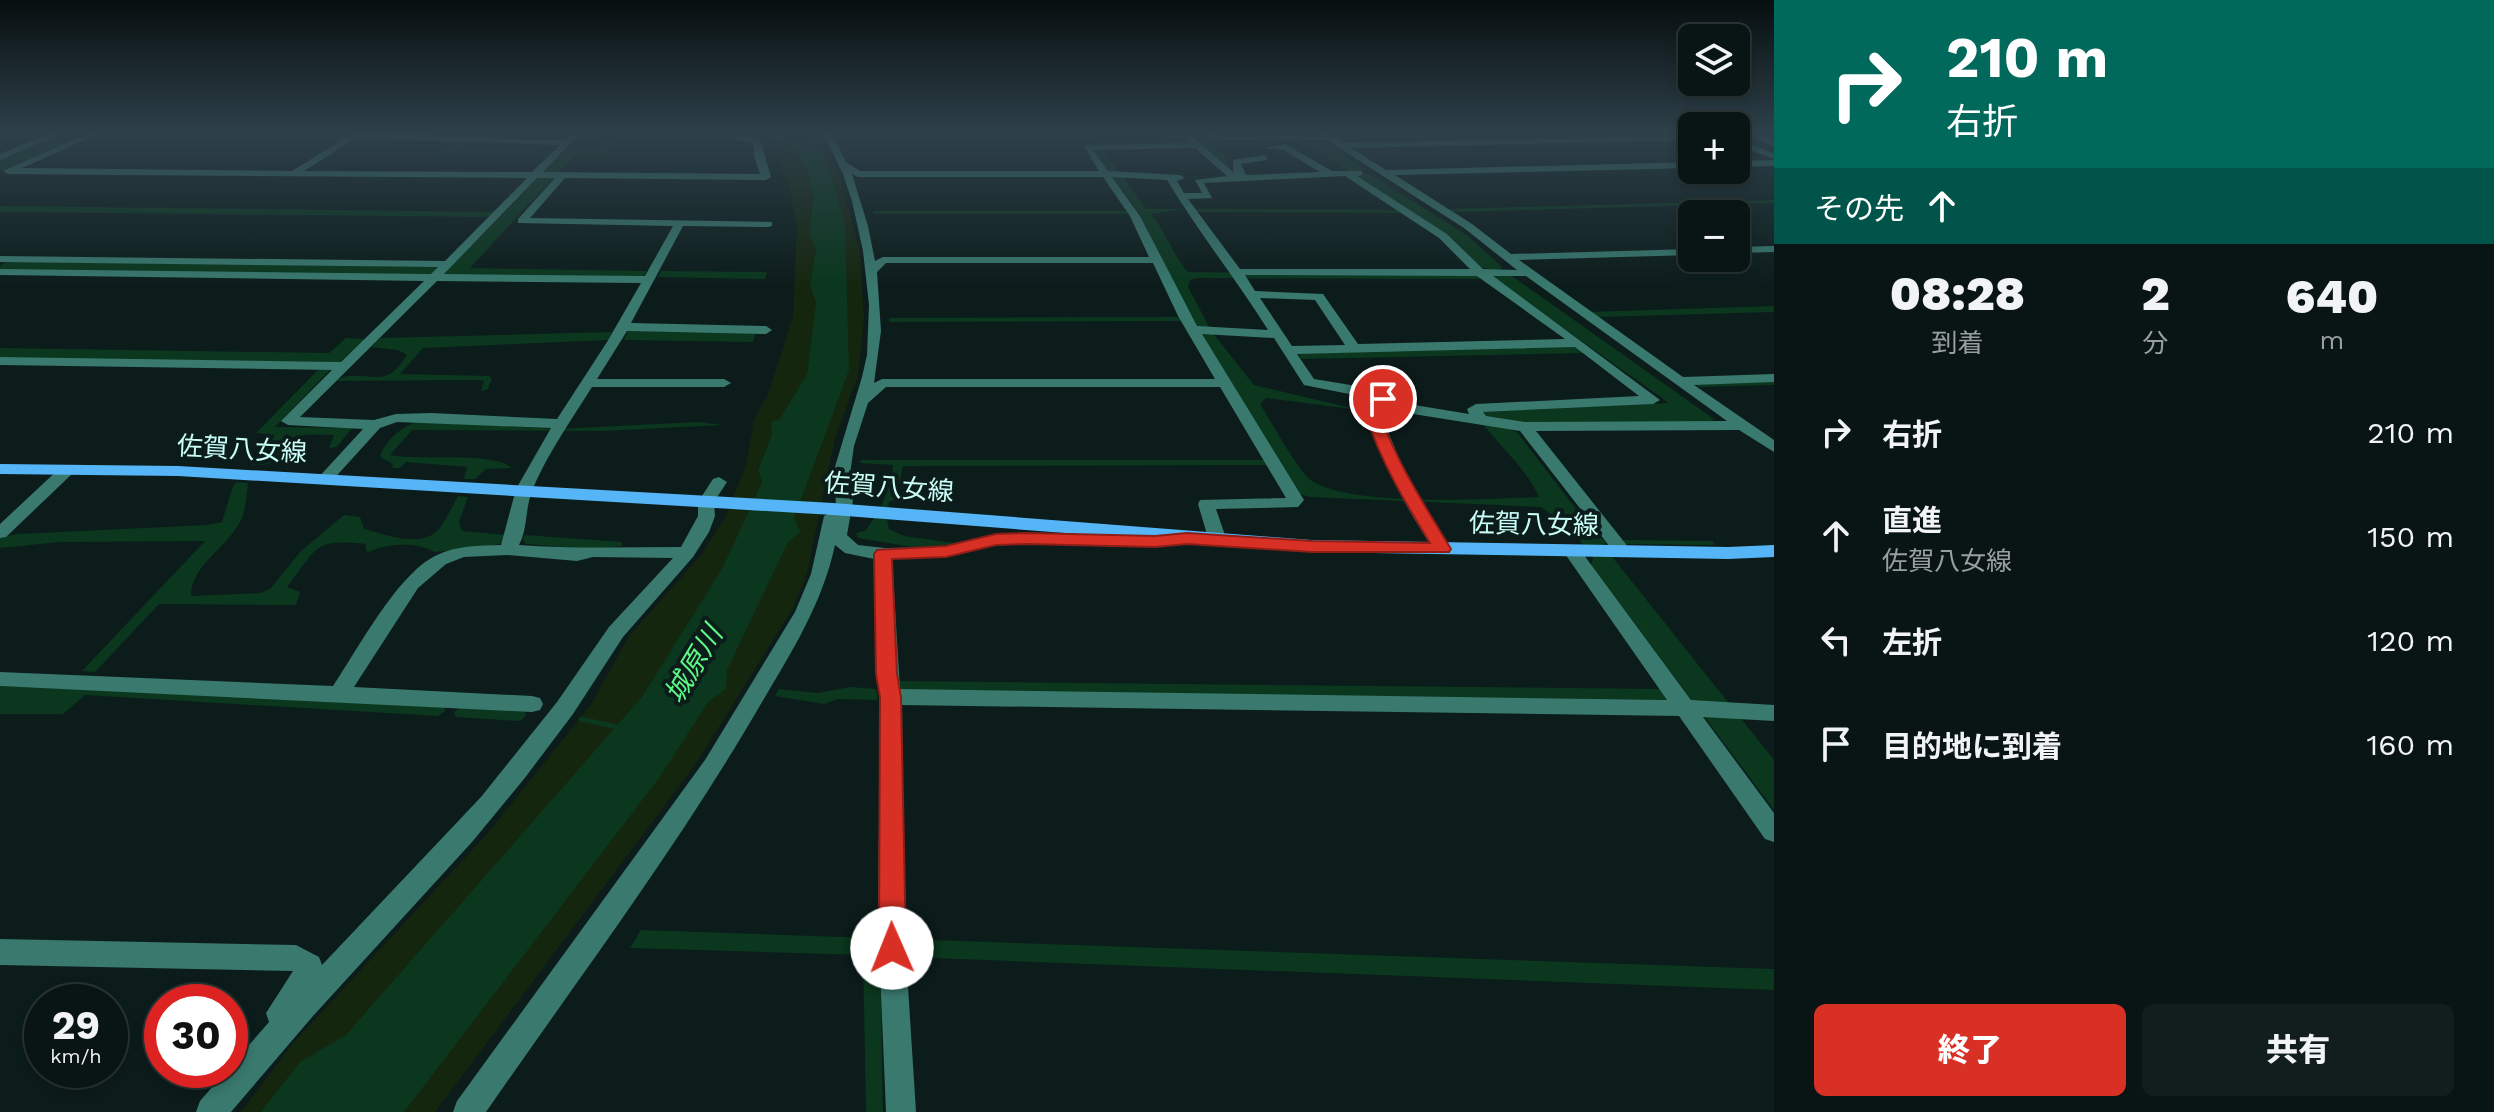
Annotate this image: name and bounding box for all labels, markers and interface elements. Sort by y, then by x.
map controls [1678,24,1750,272]
button: layers [1678,24,1750,96]
text: 210 m [1946,25,2108,91]
icon: right [1814,32,1918,136]
text: 右折 [1946,101,2018,143]
button: + [1678,112,1750,184]
icon: ahead [1920,184,1964,228]
text: その先 [1814,191,1904,226]
button: − [1678,200,1750,272]
text: 08:28 [1890,265,2025,322]
text: 2 [2141,265,2170,322]
text: 640 [2286,268,2378,325]
text: m [2319,325,2344,355]
text: 到着 [1931,328,1983,358]
text: 分 [2142,328,2168,358]
pin [1349,365,1417,433]
icon: arrive [1361,377,1405,421]
icon: right [1814,410,1858,454]
text: 210 m [2367,415,2454,450]
text: 右折 [1882,417,1942,452]
street label: 佐賀八女線 [176,431,308,467]
street label: 佐賀八女線 [823,468,955,506]
text: 直進 [1882,503,1942,538]
street label: 佐賀八女線 [1469,508,1599,540]
icon: ahead [1814,514,1858,558]
text: 150 m [2367,519,2454,554]
text: 佐賀八女線 [1882,546,2012,576]
water label: 城原川 [658,617,731,709]
icon: left [1814,618,1858,662]
text: 120 m [2367,623,2454,658]
text: 左折 [1882,625,1942,660]
icon: arrive [1814,722,1858,766]
text: 160 m [2367,727,2454,762]
text: 目的地に到着 [1882,729,2062,764]
position arrow [850,906,934,990]
speed limit sign: 30 [144,984,248,1088]
text: 29 [52,1002,100,1049]
button: 終了 [1814,1004,2126,1096]
button: 共有 [2142,1004,2454,1096]
text: km/h [50,1044,102,1068]

